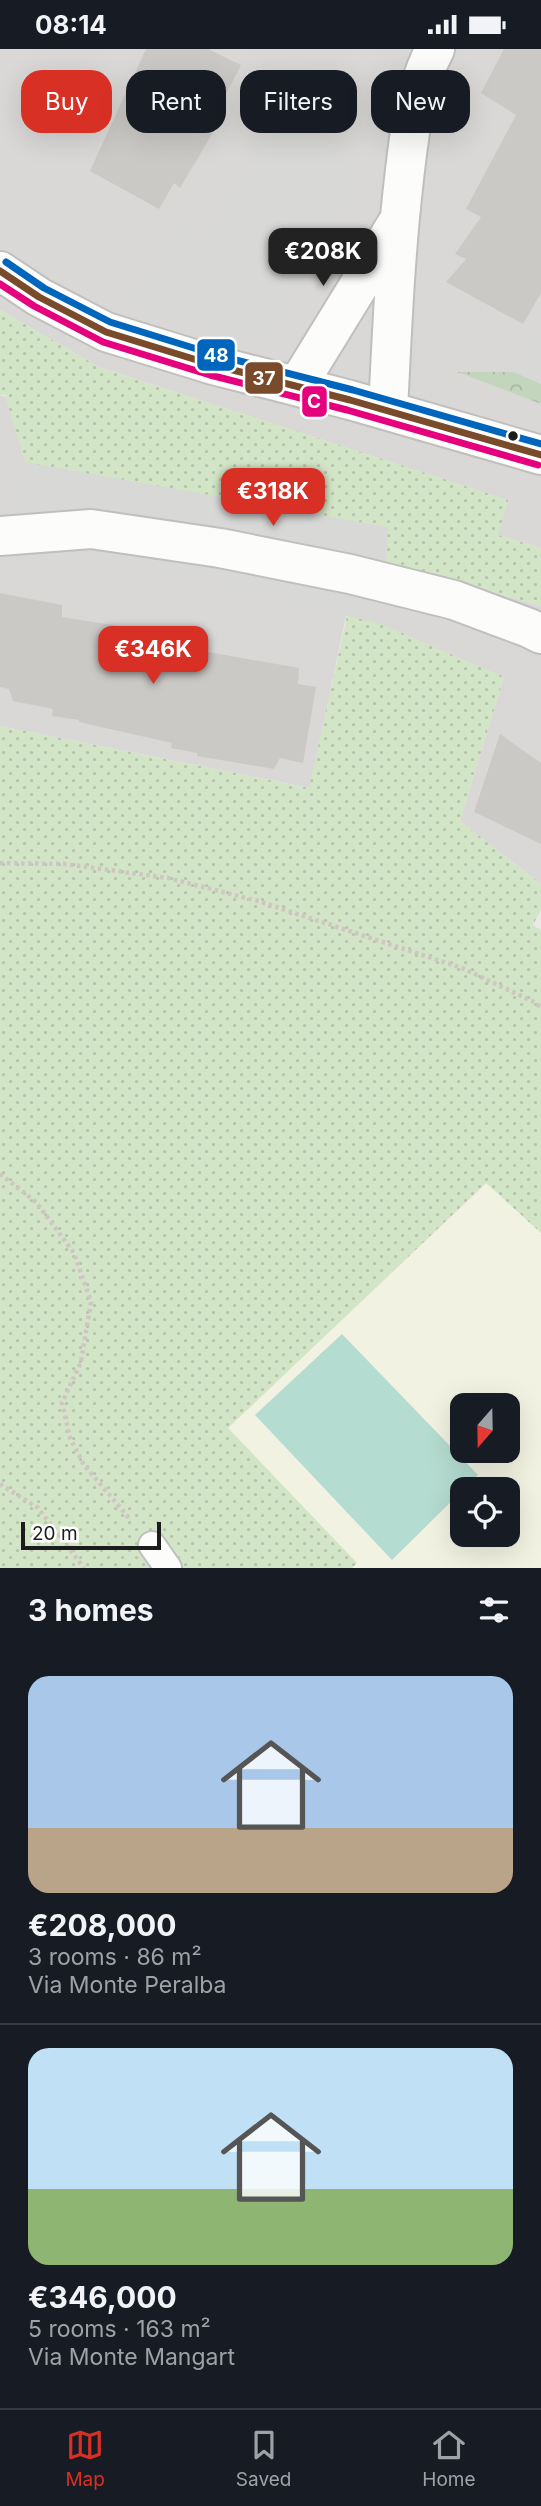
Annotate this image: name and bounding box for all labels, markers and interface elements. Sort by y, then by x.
text: 08:14 [35,9,107,40]
chip: Buy [21,70,112,133]
chip: Rent [126,70,226,133]
chip: Filters [240,70,357,133]
chip: New [371,70,470,133]
pin: €208K [274,229,372,288]
text: €208K [284,237,362,265]
line badge: 48 [196,338,236,372]
text: 48 [203,344,229,367]
line badge: 37 [244,361,284,395]
text: 37 [252,367,276,390]
line badge: C [301,385,328,418]
text: C [307,390,321,413]
unlabelled marker [506,429,520,443]
pin: €318K [224,469,322,528]
text: €318K [237,477,309,505]
pin: €346K [104,627,202,686]
text: €346K [114,635,192,663]
north arrow [450,1393,520,1463]
map controls [450,1393,520,1547]
button: locate [450,1477,520,1547]
scale bar [21,1519,161,1551]
text: 20 m [32,1522,78,1545]
icon: filters [475,1591,513,1629]
text: 3 homes [28,1592,154,1628]
icon: home [208,1722,334,1848]
text: €208,000 [28,1907,176,1943]
text: 3 rooms · 86 m² [28,1943,202,1971]
text: Via Monte Peralba [28,1971,227,1999]
icon: home [208,2094,334,2220]
text: €346,000 [28,2279,177,2315]
text: 5 rooms · 163 m² [28,2315,211,2343]
text: Via Monte Mangart [28,2343,235,2371]
tab: Map [65,2426,105,2491]
tab: Saved [236,2426,291,2491]
tab: Home [422,2426,476,2491]

